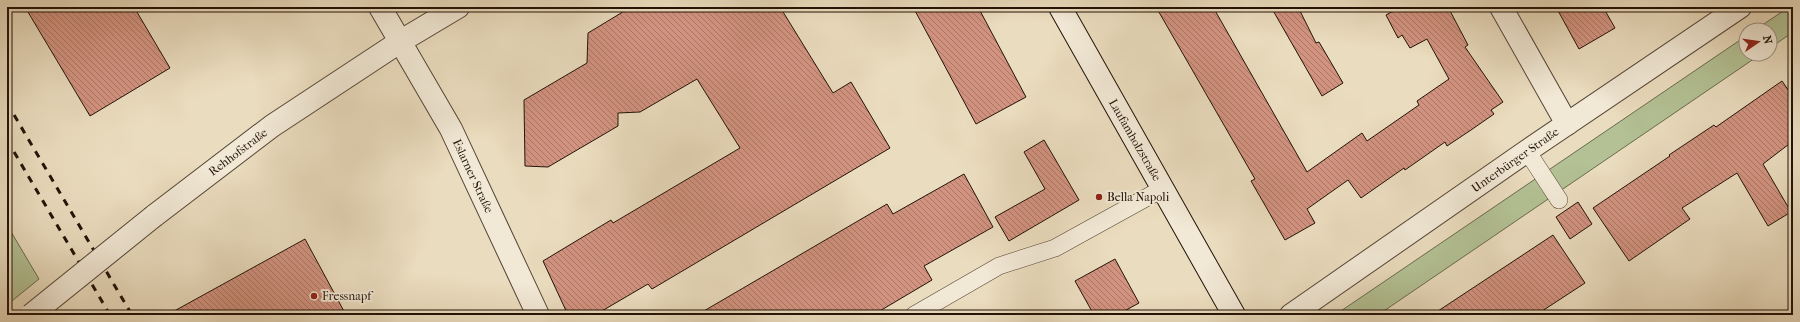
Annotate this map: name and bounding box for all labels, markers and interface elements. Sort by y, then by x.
north arrow [1738,22,1778,62]
text: N [1760,34,1775,46]
street label: Laufamholzstraße [1106,97,1164,183]
street label: Rehhofstraße [206,125,270,179]
street label: Unterbürger Straße [1469,125,1561,195]
street label: Eslarner Straße [450,137,496,215]
place label: Bella Napoli [1107,190,1170,204]
marker: Bella Napoli [1094,192,1104,202]
place label: Fressnapf [322,289,374,303]
marker: Fressnapf [309,291,319,301]

